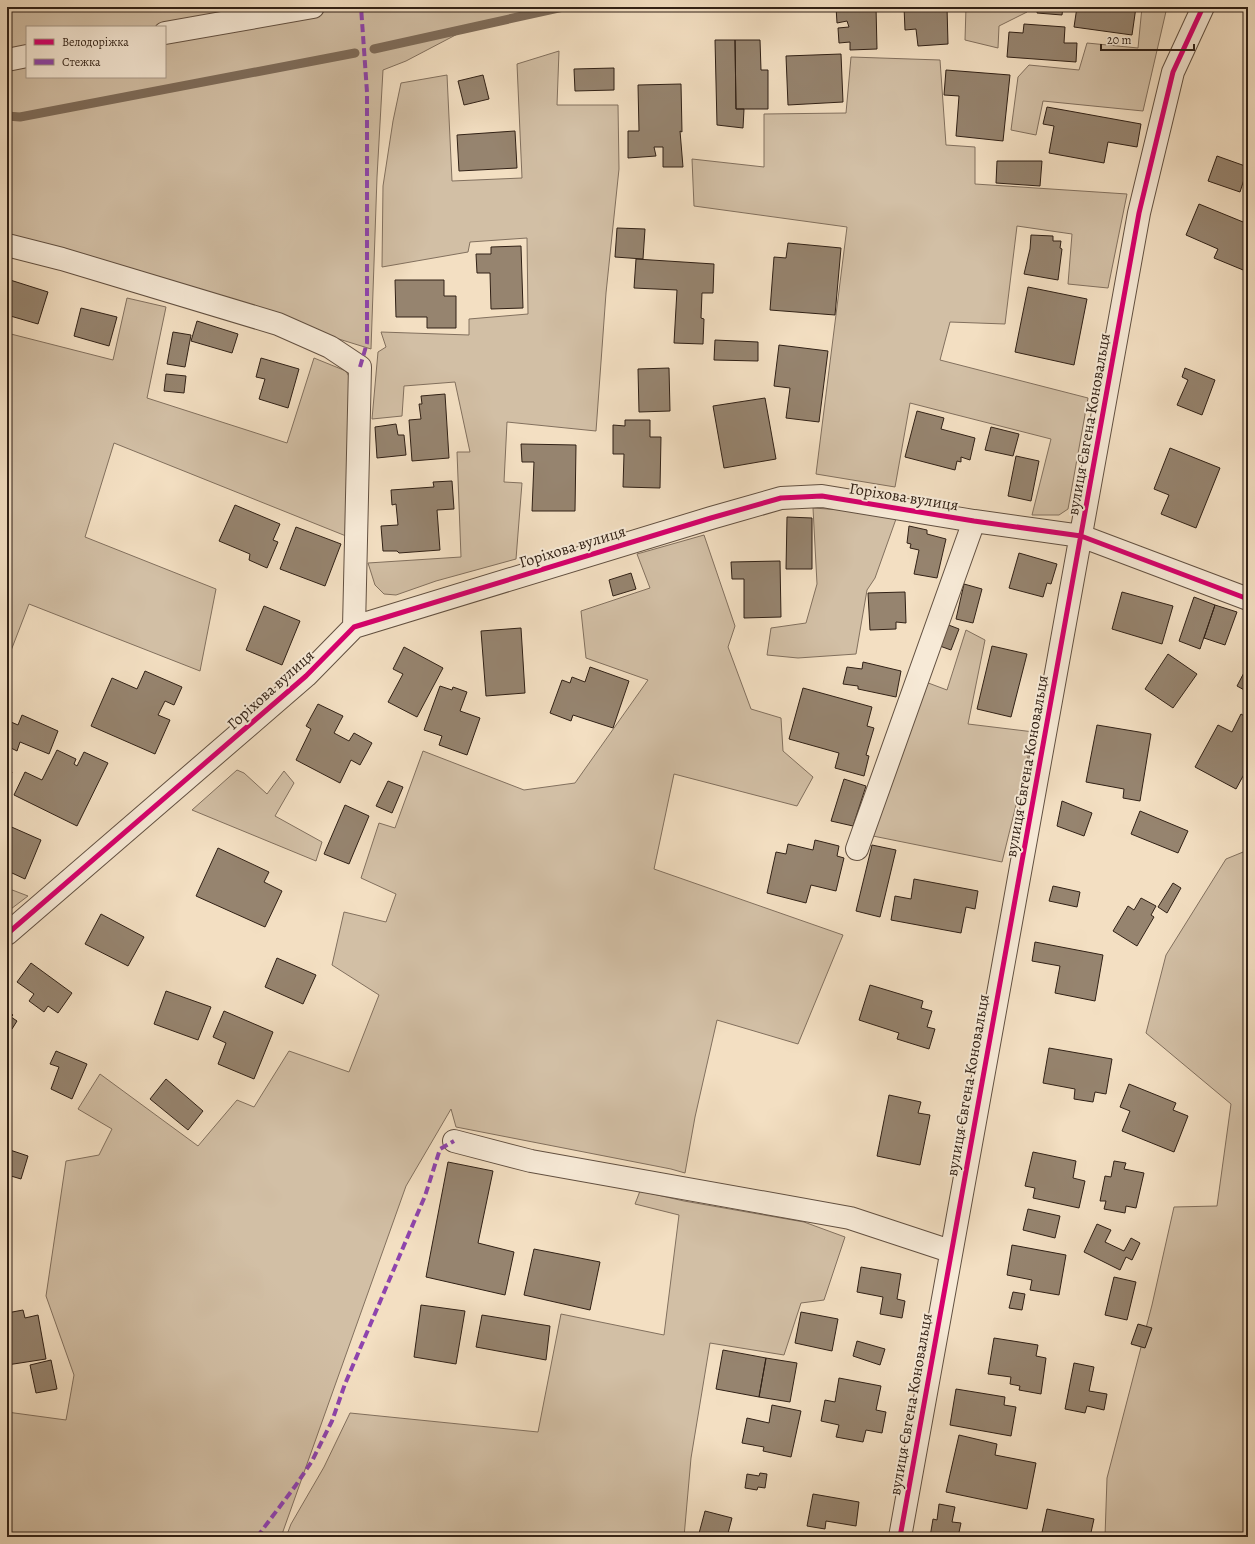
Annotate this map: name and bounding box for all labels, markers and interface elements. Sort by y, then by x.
legend [26,26,166,78]
scale bar [1101,26,1194,52]
text: 20 m [1107,32,1131,48]
text: Велодоріжка [62,34,129,50]
text: Стежка [62,54,101,70]
street label: вулиця Євгена Коновальця [1062,331,1116,517]
street label: Горіхова вулиця [848,477,960,517]
street label: Горіхова вулиця [516,520,629,574]
street label: Горіхова вулиця [222,644,319,735]
street label: вулиця Євгена Коновальця [1000,673,1054,859]
street label: вулиця Євгена Коновальця [941,992,995,1178]
street label: вулиця Євгена Коновальця [884,1311,938,1497]

